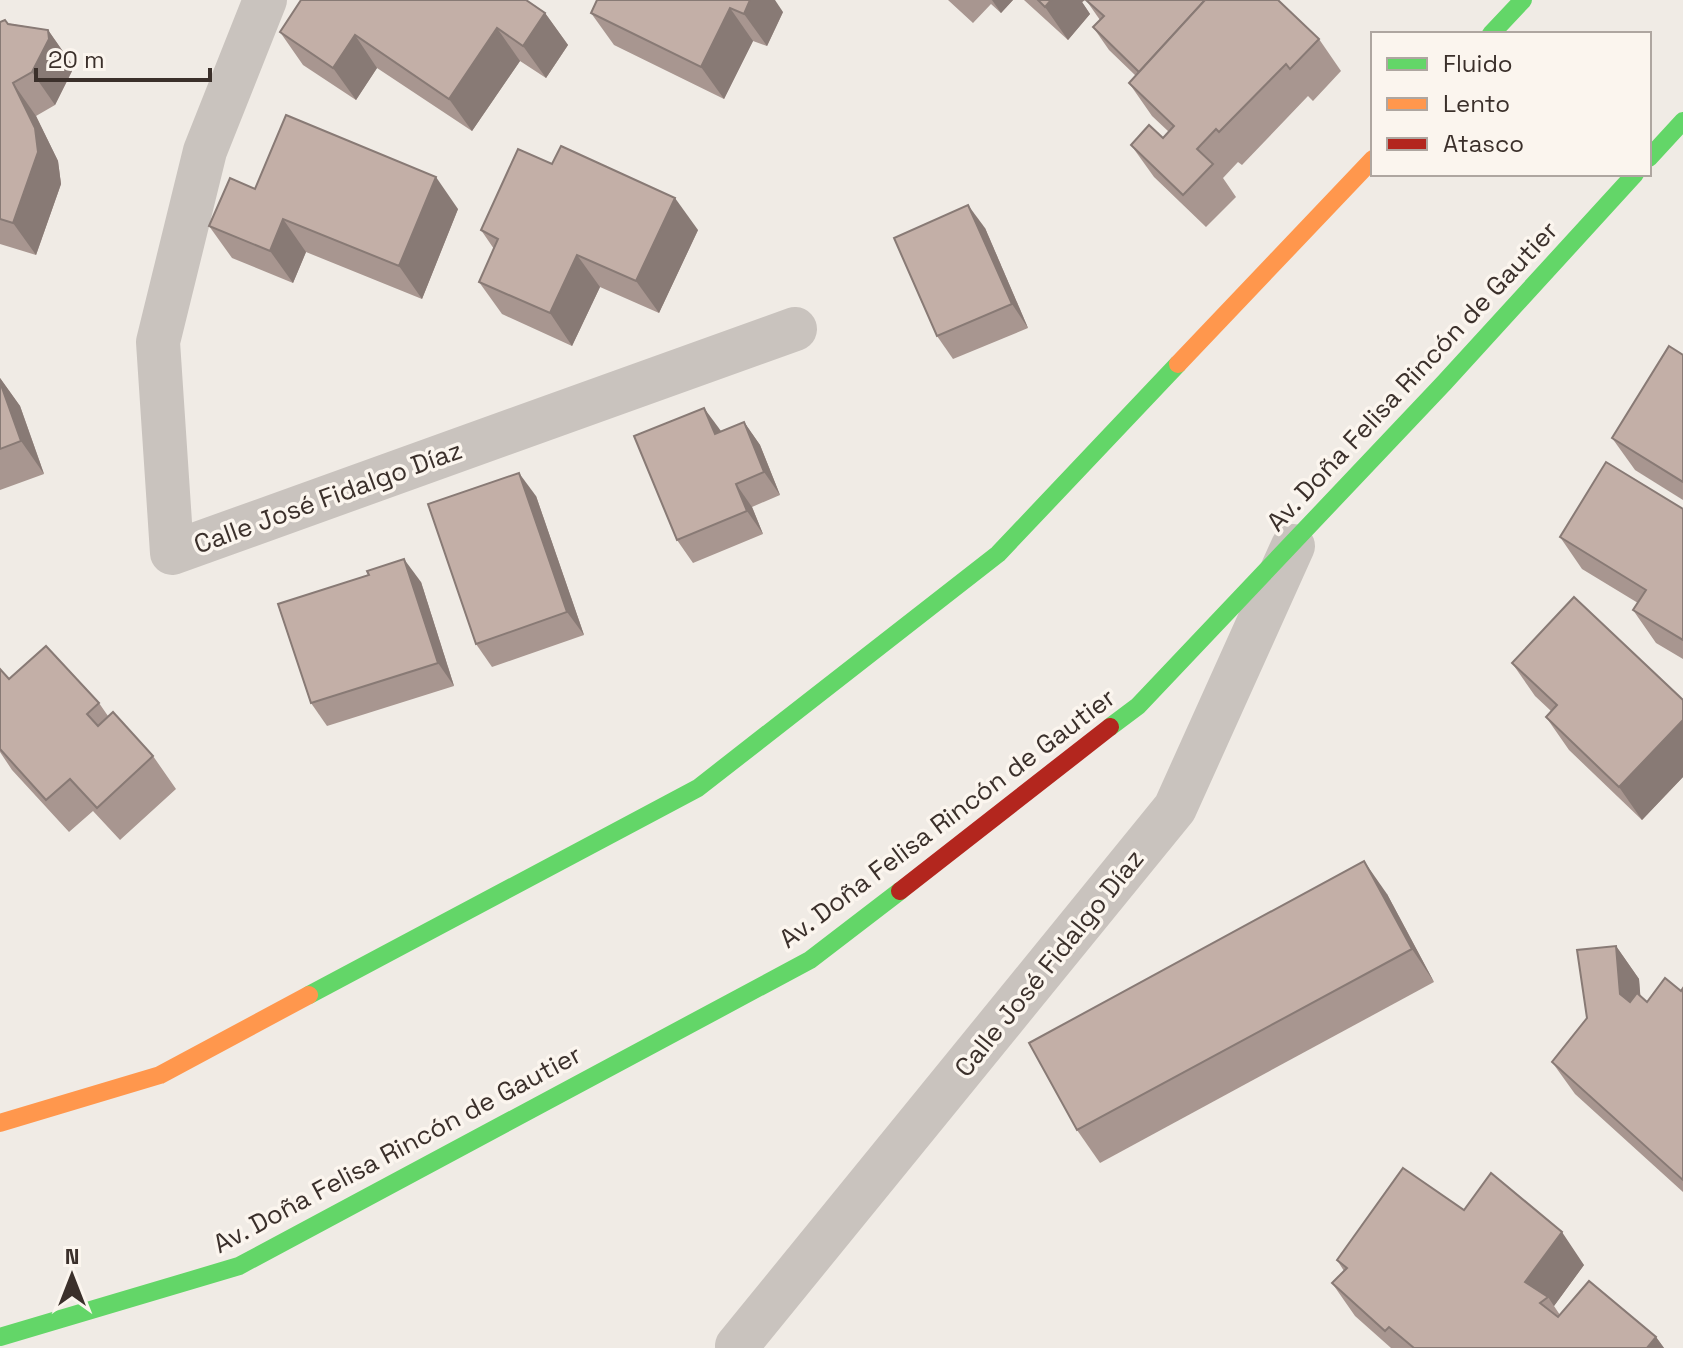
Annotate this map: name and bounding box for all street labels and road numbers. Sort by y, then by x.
street label: Av. Doña Felisa Rincón de Gautier [1259,214,1565,538]
street label: Calle José Fidalgo Díaz [189,433,467,561]
street label: Av. Doña Felisa Rincón de Gautier [772,680,1122,956]
street label: Calle José Fidalgo Díaz [947,842,1151,1084]
street label: Av. Doña Felisa Rincón de Gautier [207,1037,587,1261]

